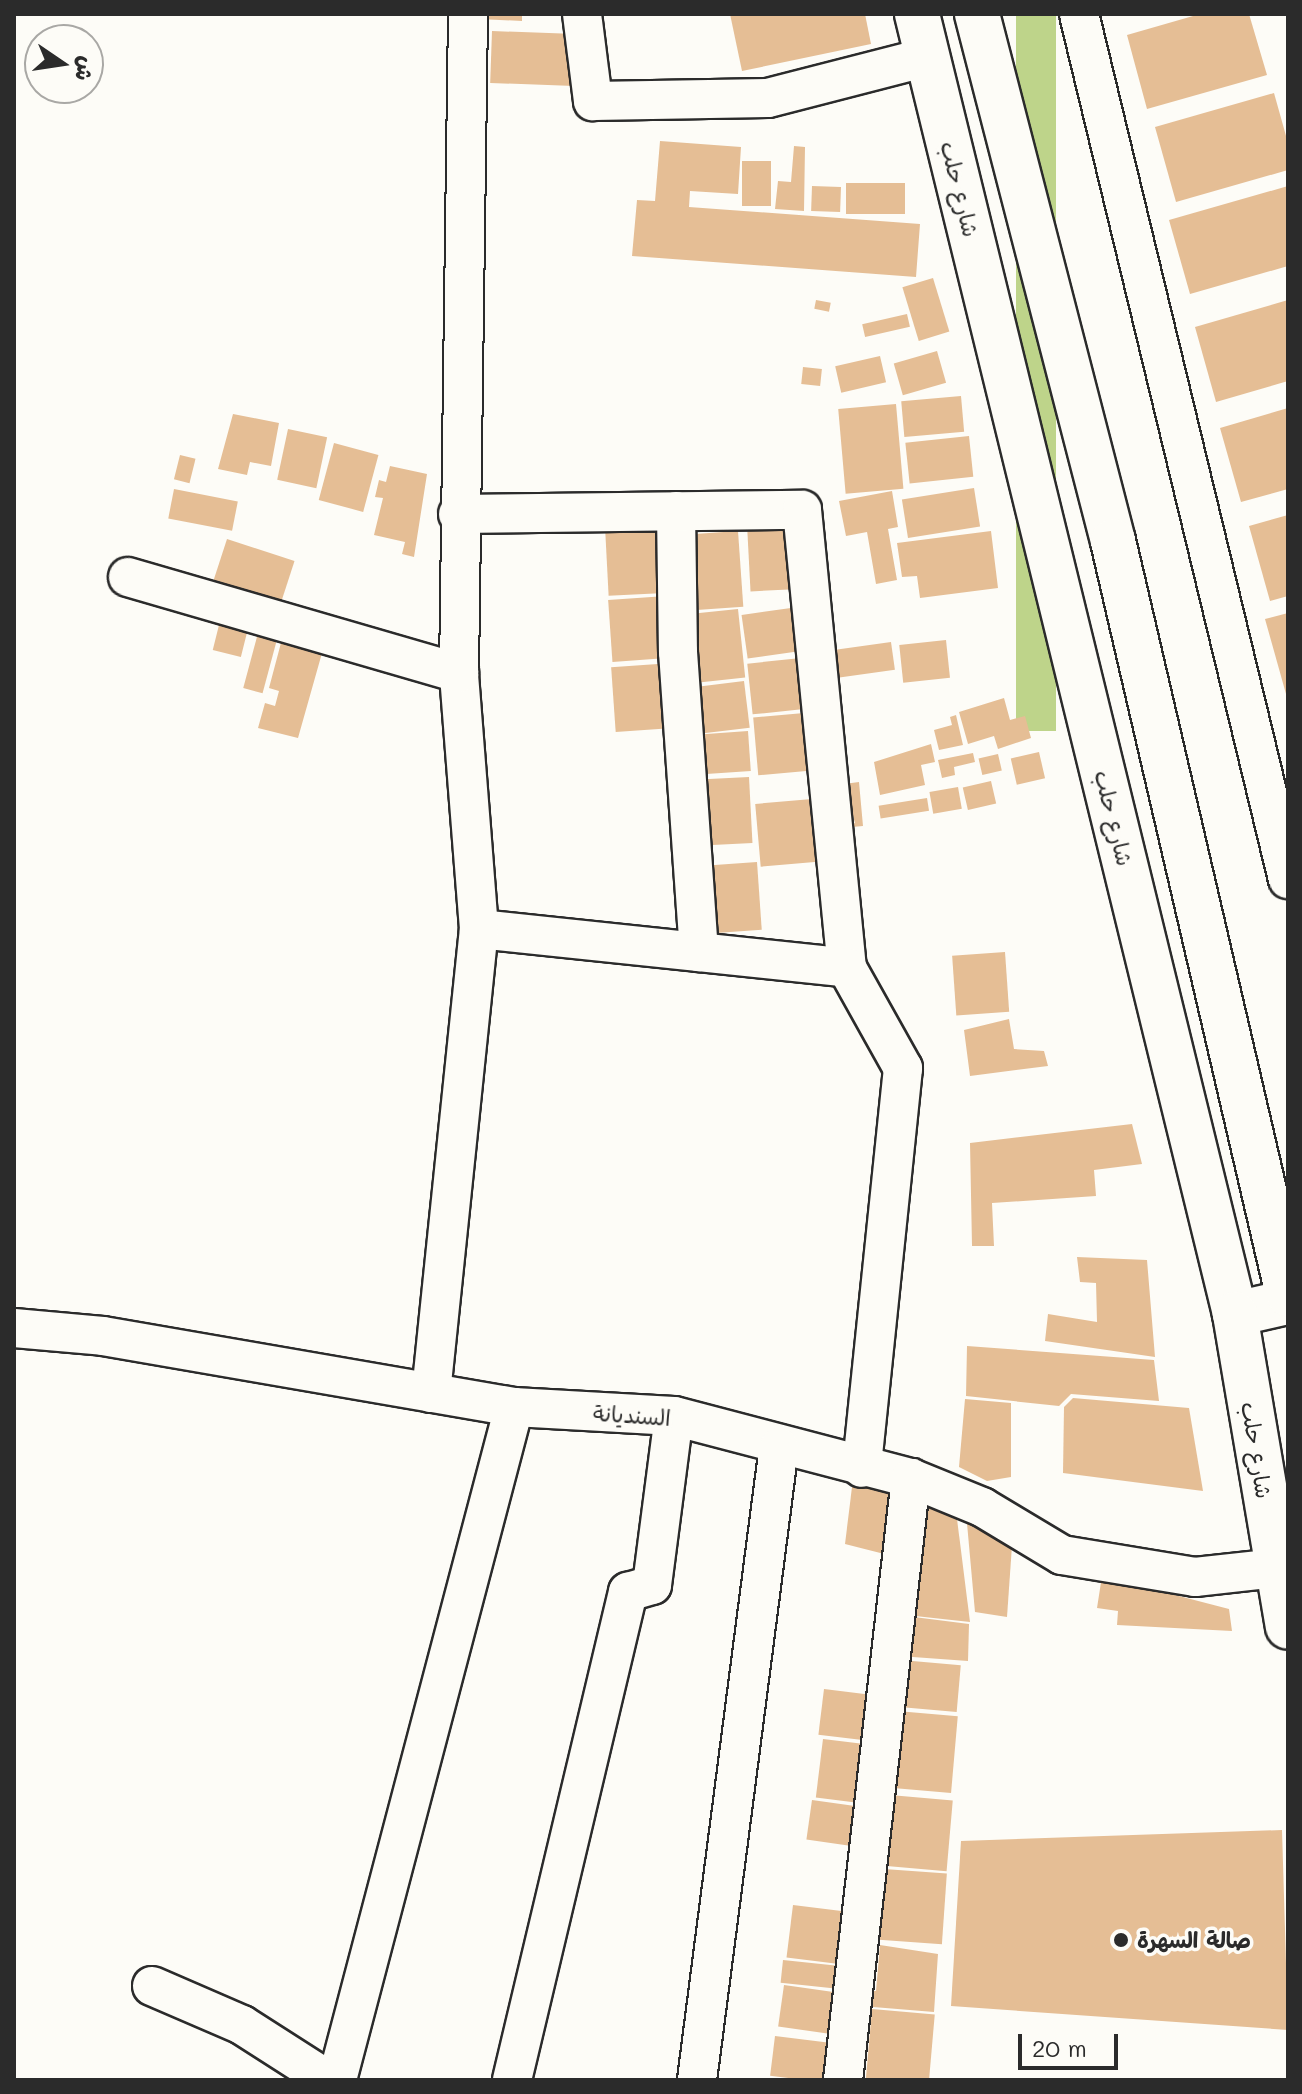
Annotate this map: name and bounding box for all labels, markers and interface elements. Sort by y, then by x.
north arrow [24,24,104,104]
text: ش [69,54,103,84]
street label: شارع حلب [935,139,985,239]
street label: شارع حلب [1089,768,1139,868]
street label: السنديانة [592,1399,672,1431]
street label: شارع حلب [1236,1400,1278,1500]
place label: صالة السهرة [1137,1927,1251,1953]
marker: صالة السهرة [1112,1931,1130,1949]
scale bar [1022,2018,1122,2068]
text: 20 m [1032,2032,1087,2063]

